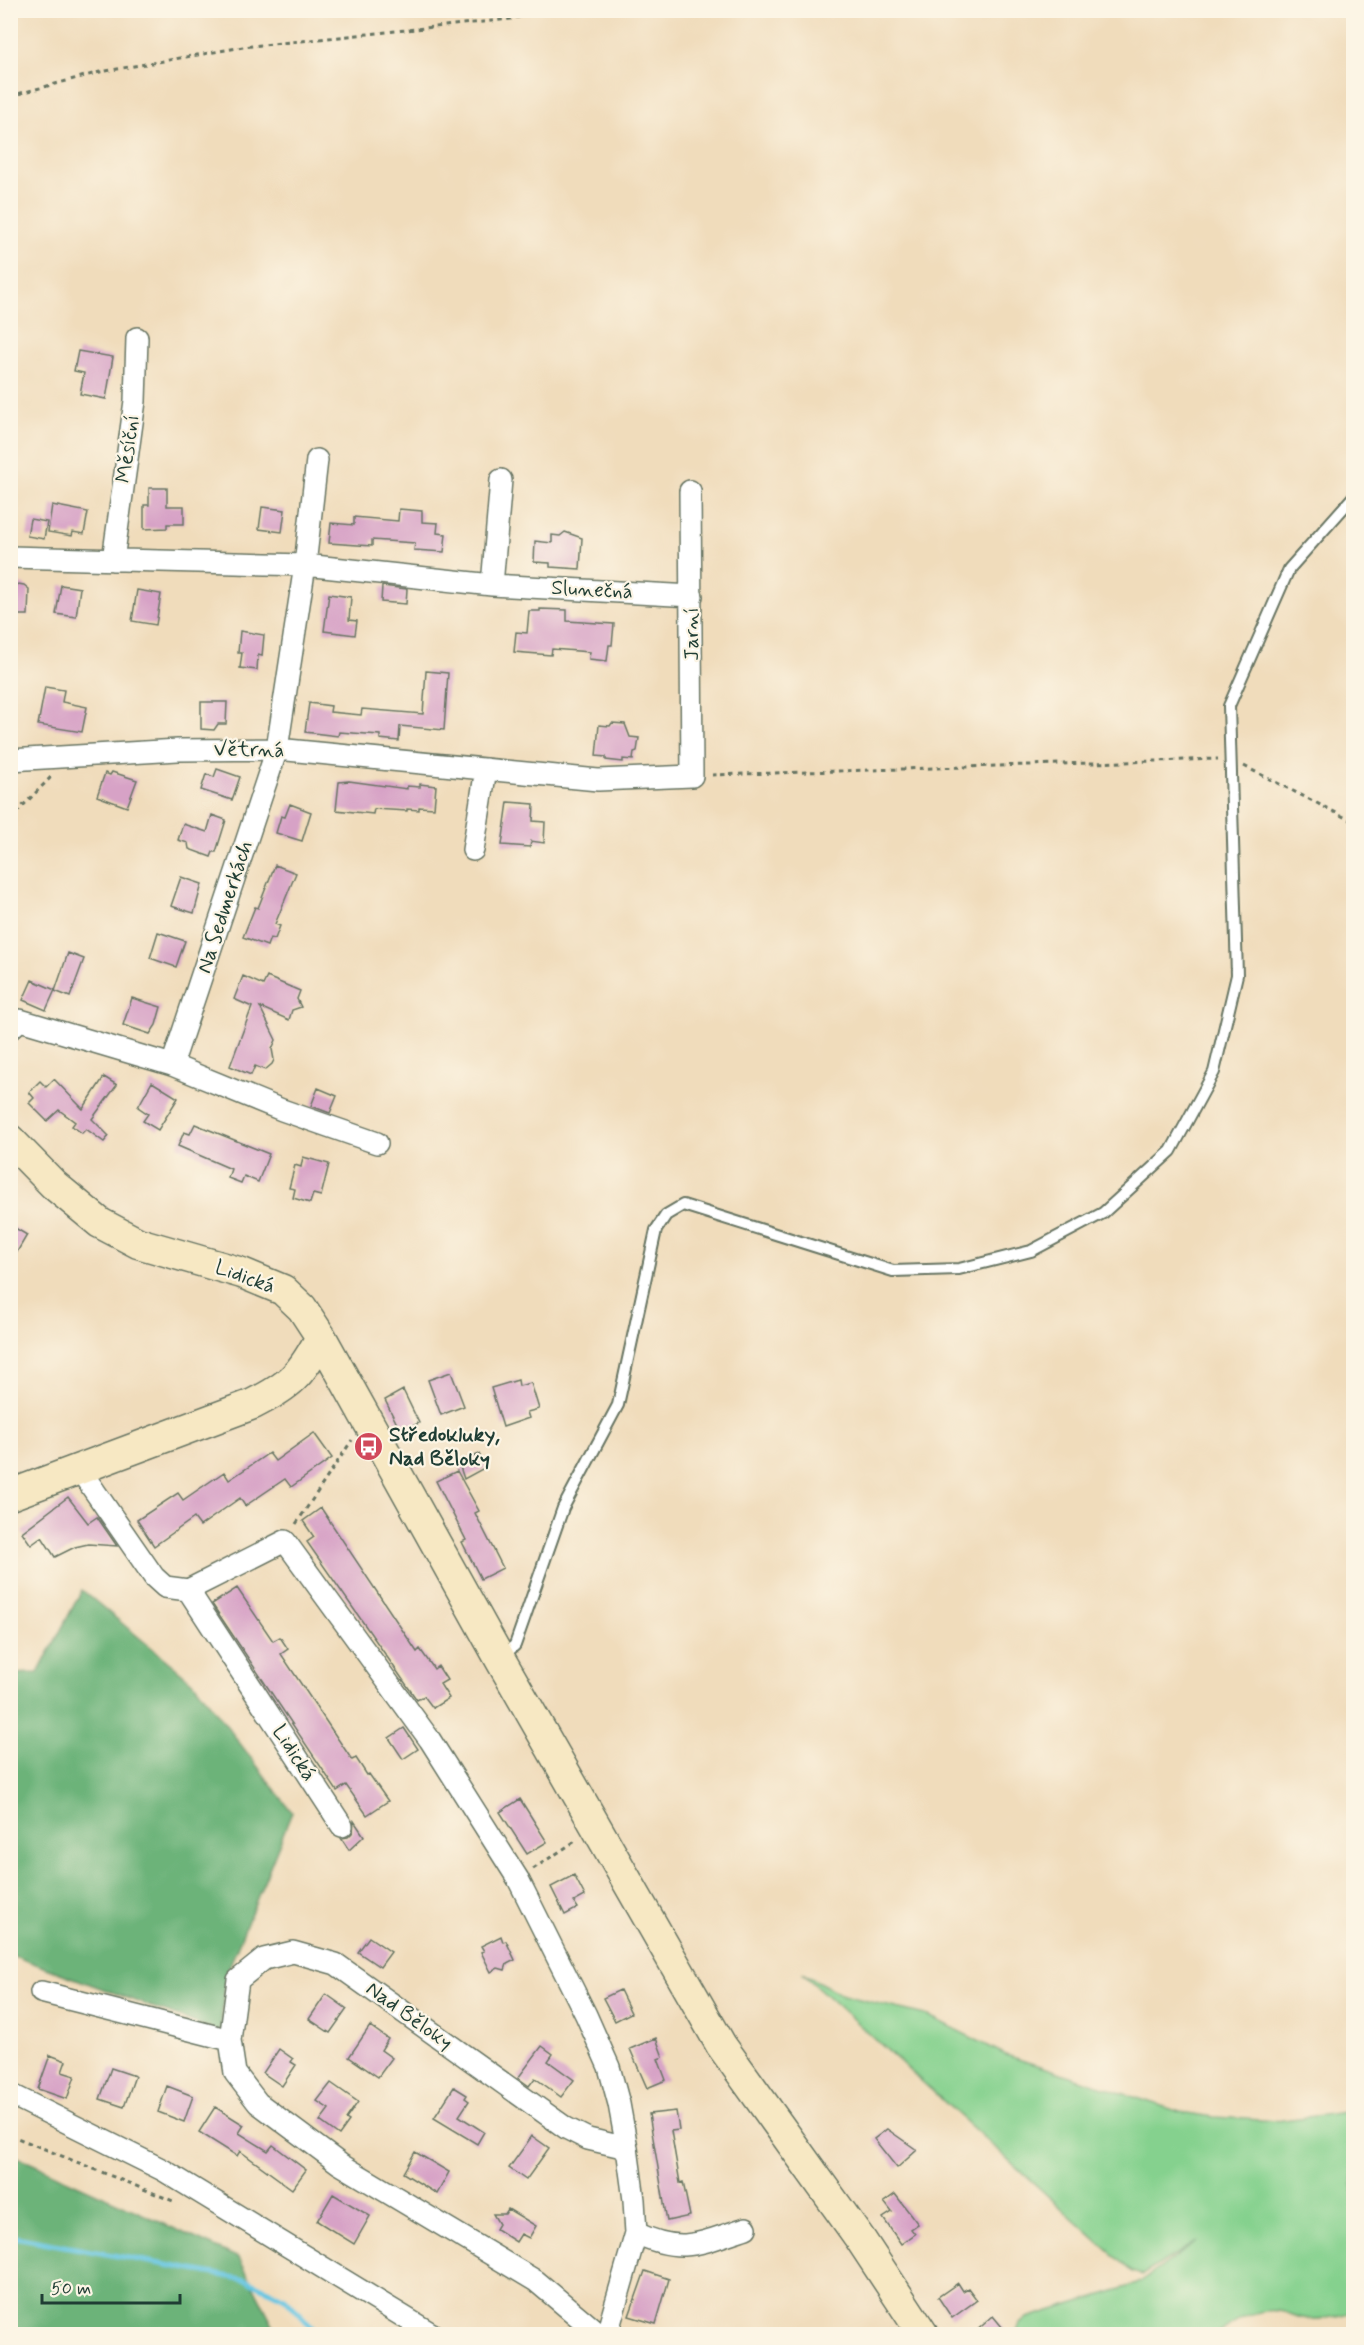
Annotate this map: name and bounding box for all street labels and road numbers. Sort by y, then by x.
street label: Měsíční [109,413,147,485]
street label: Slunečná [550,574,634,606]
street label: Jarní [678,607,706,661]
street label: Větrná [213,735,285,765]
street label: Na Sedmerkách [190,837,260,977]
street label: Lidická [211,1253,279,1301]
street label: Lidická [265,1719,323,1787]
street label: Nad Běloky [360,1975,458,2057]

